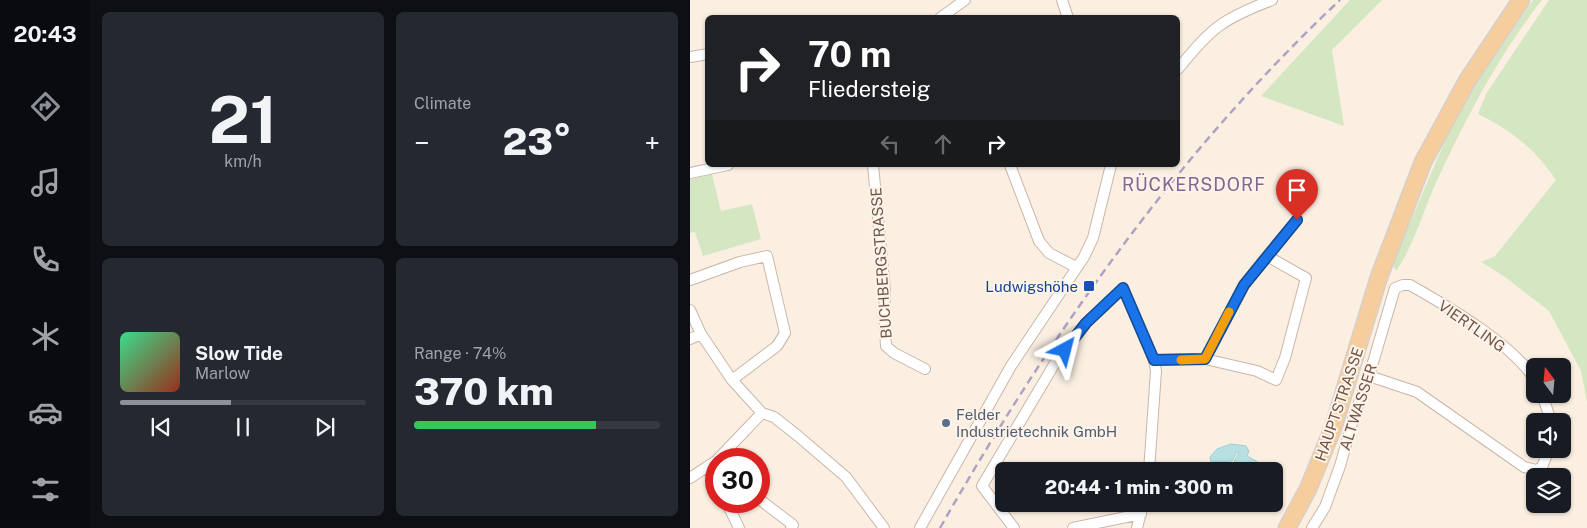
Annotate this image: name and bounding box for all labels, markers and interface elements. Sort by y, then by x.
text: 20:43 [13,21,77,47]
text: 70 m [808,34,891,75]
icon: right [725,35,790,100]
text: Fliedersteig [808,76,930,102]
text: 21 [208,81,278,158]
icon: directions [28,89,63,124]
text: Climate [414,94,471,113]
text: 23° [503,119,571,164]
text: − [414,126,430,159]
text: + [644,126,660,159]
icon: left [876,130,904,158]
icon: ahead [929,130,957,158]
icon: right [982,130,1010,158]
text: km/h [224,152,262,171]
icon: music [28,165,63,200]
pin [1276,169,1318,220]
district label: RÜCKERSDORF [1122,173,1266,195]
icon: arrive [1283,176,1311,204]
street label: BUCHBERGSTRASSE [867,187,895,339]
icon: phone [28,242,63,277]
place label: Ludwigshöhe [985,278,1078,295]
marker: Ludwigshöhe [1082,279,1096,293]
street label: VIERTLING [1435,297,1509,355]
icon: climate [28,319,63,354]
position arrow [1038,323,1090,375]
text: Slow Tide [195,342,283,364]
text: Range · 74% [414,344,506,363]
street label: HAUPTSTRASSE [1312,345,1366,463]
north arrow [1526,358,1571,402]
map controls [1526,358,1571,513]
street label: ALTWASSER [1336,362,1380,452]
text: Marlow [195,364,250,383]
text: 370 km [414,369,554,414]
icon: car [28,395,63,430]
place label: Felder Industrietechnik GmbH [956,406,1117,440]
icon: previous [147,413,175,441]
icon: pause [229,413,257,441]
icon: next [311,413,339,441]
button: sound [1526,413,1571,458]
marker: Felder Industrietechnik GmbH [940,417,952,429]
speed limit sign: 30 [705,448,770,513]
button: layers [1526,468,1571,513]
icon: filters [28,472,63,507]
text: 20:44 · 1 min · 300 m [1045,476,1233,498]

